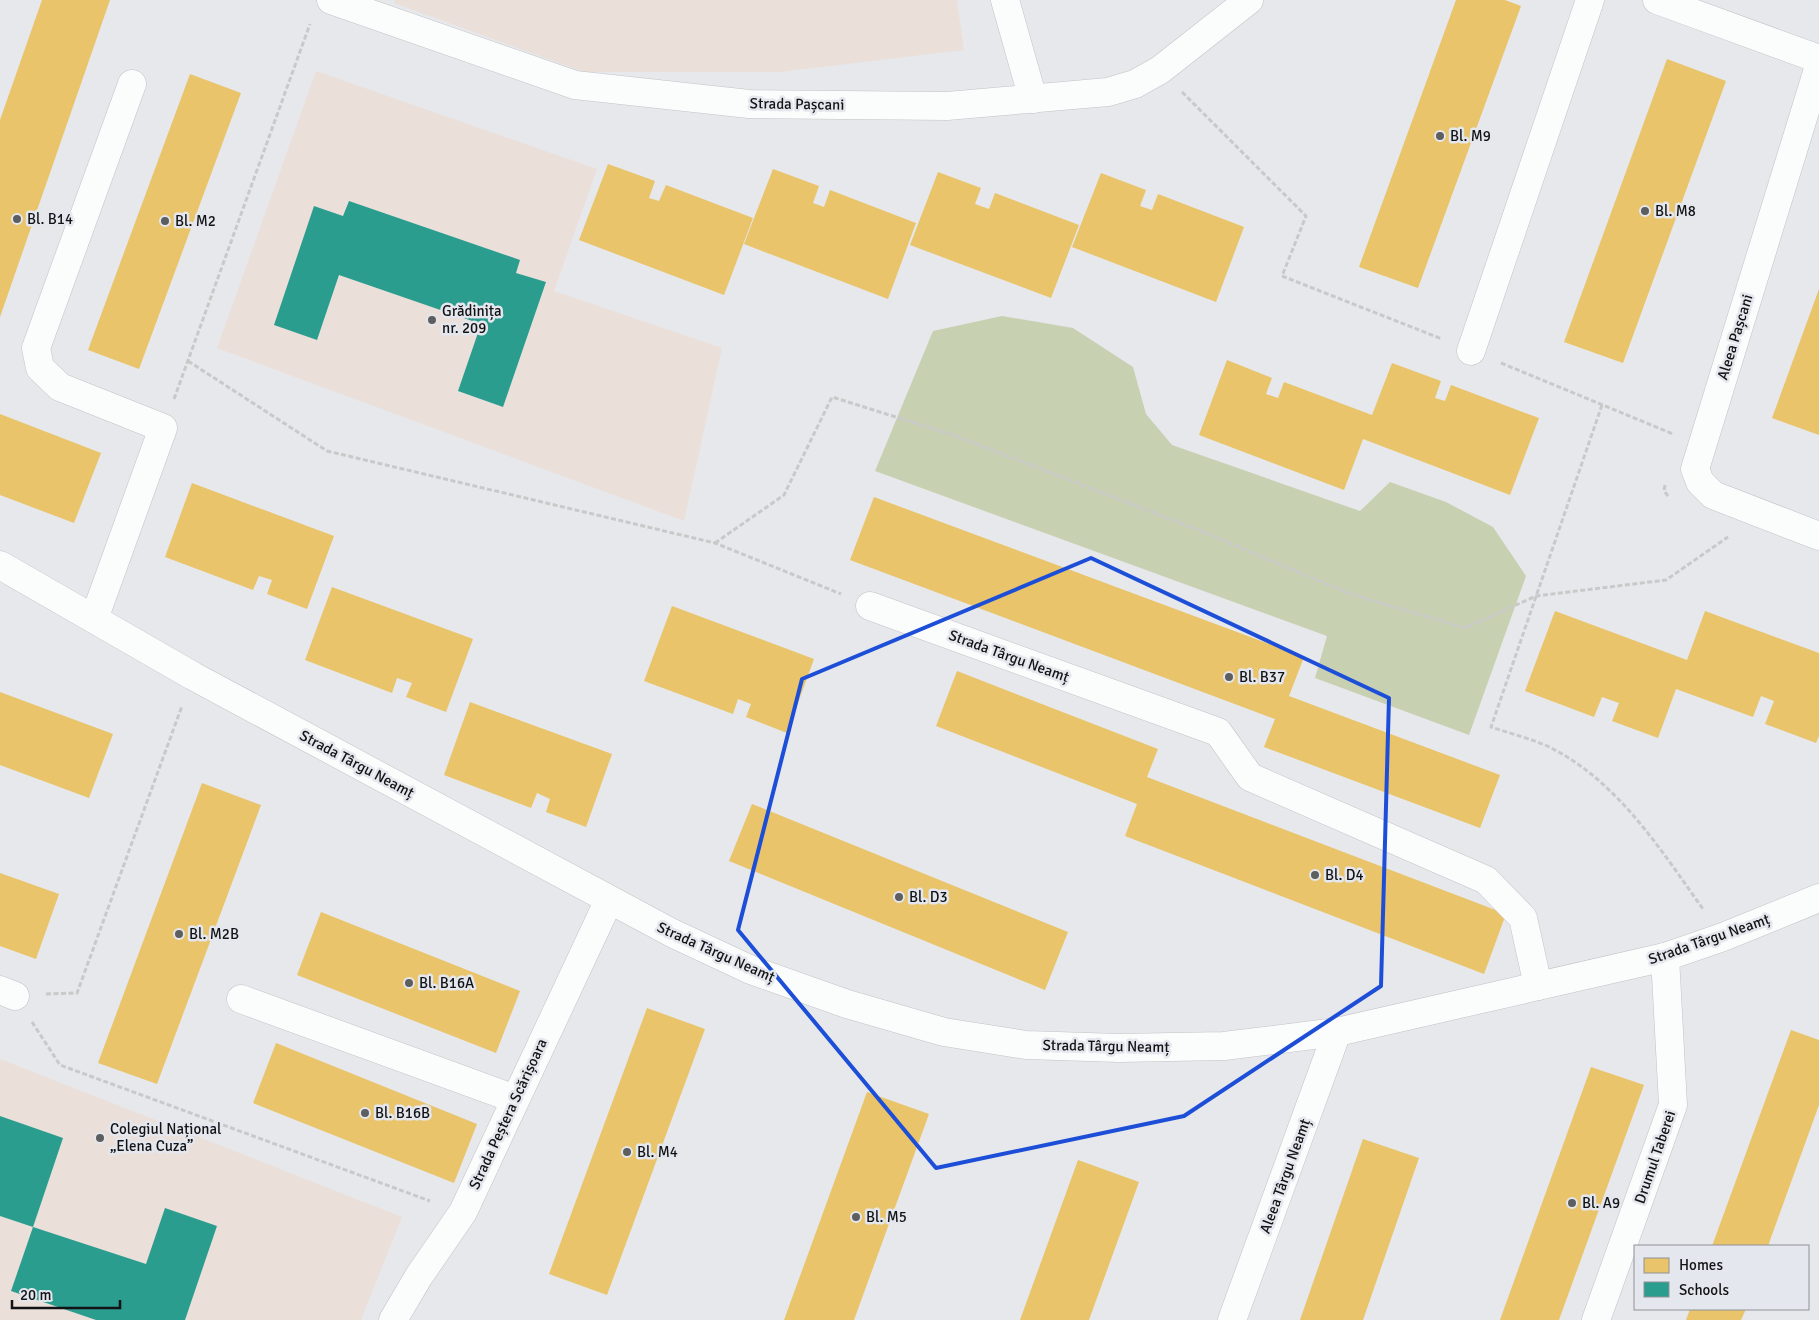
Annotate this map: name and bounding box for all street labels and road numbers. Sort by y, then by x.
street label: Strada Pașcani [750,94,844,114]
street label: Aleea Pașcani [1713,292,1757,382]
street label: Strada Târgu Neamț [946,626,1072,687]
street label: Strada Târgu Neamț [296,726,417,803]
street label: Strada Târgu Neamț [1646,910,1772,969]
street label: Strada Târgu Neamț [654,918,778,987]
street label: Strada Peștera Scărișoara [465,1036,551,1192]
street label: Strada Târgu Neamț [1042,1036,1170,1057]
street label: Drumul Taberei [1631,1108,1679,1206]
street label: Aleea Târgu Neamț [1256,1116,1315,1236]

